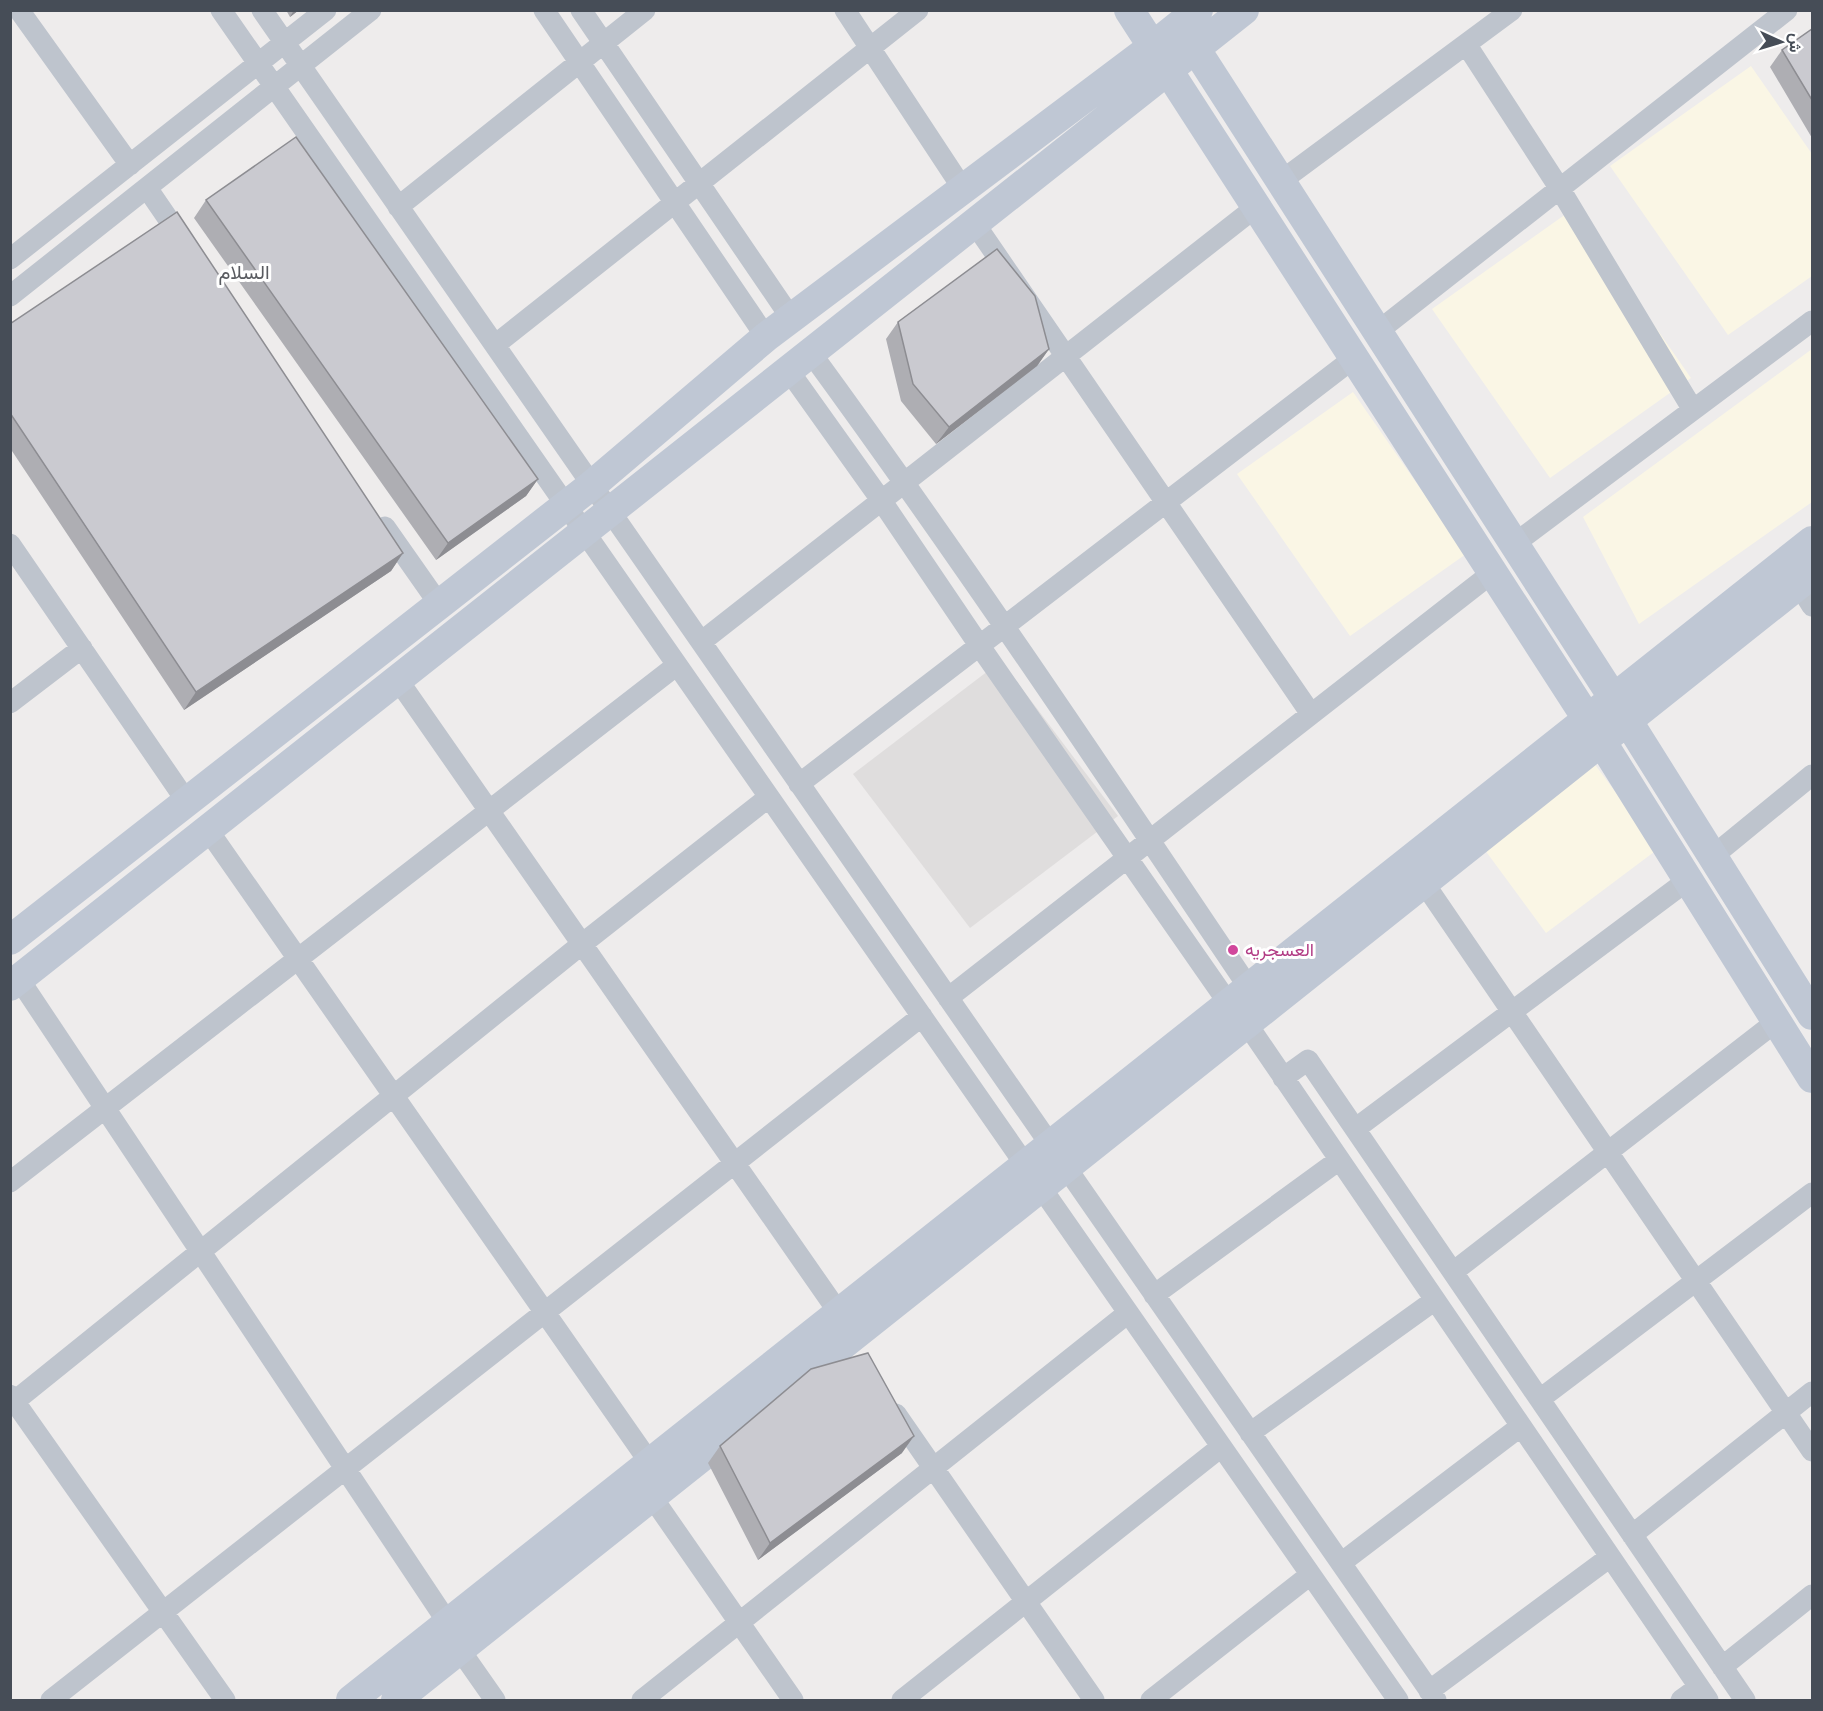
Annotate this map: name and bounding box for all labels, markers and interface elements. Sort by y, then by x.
north arrow [1751,12,1811,72]
text: ش [1785,33,1807,53]
district label: السلام [218,259,270,285]
place label: العسجريه [1245,938,1314,961]
marker: العسجريه [1226,943,1240,957]

